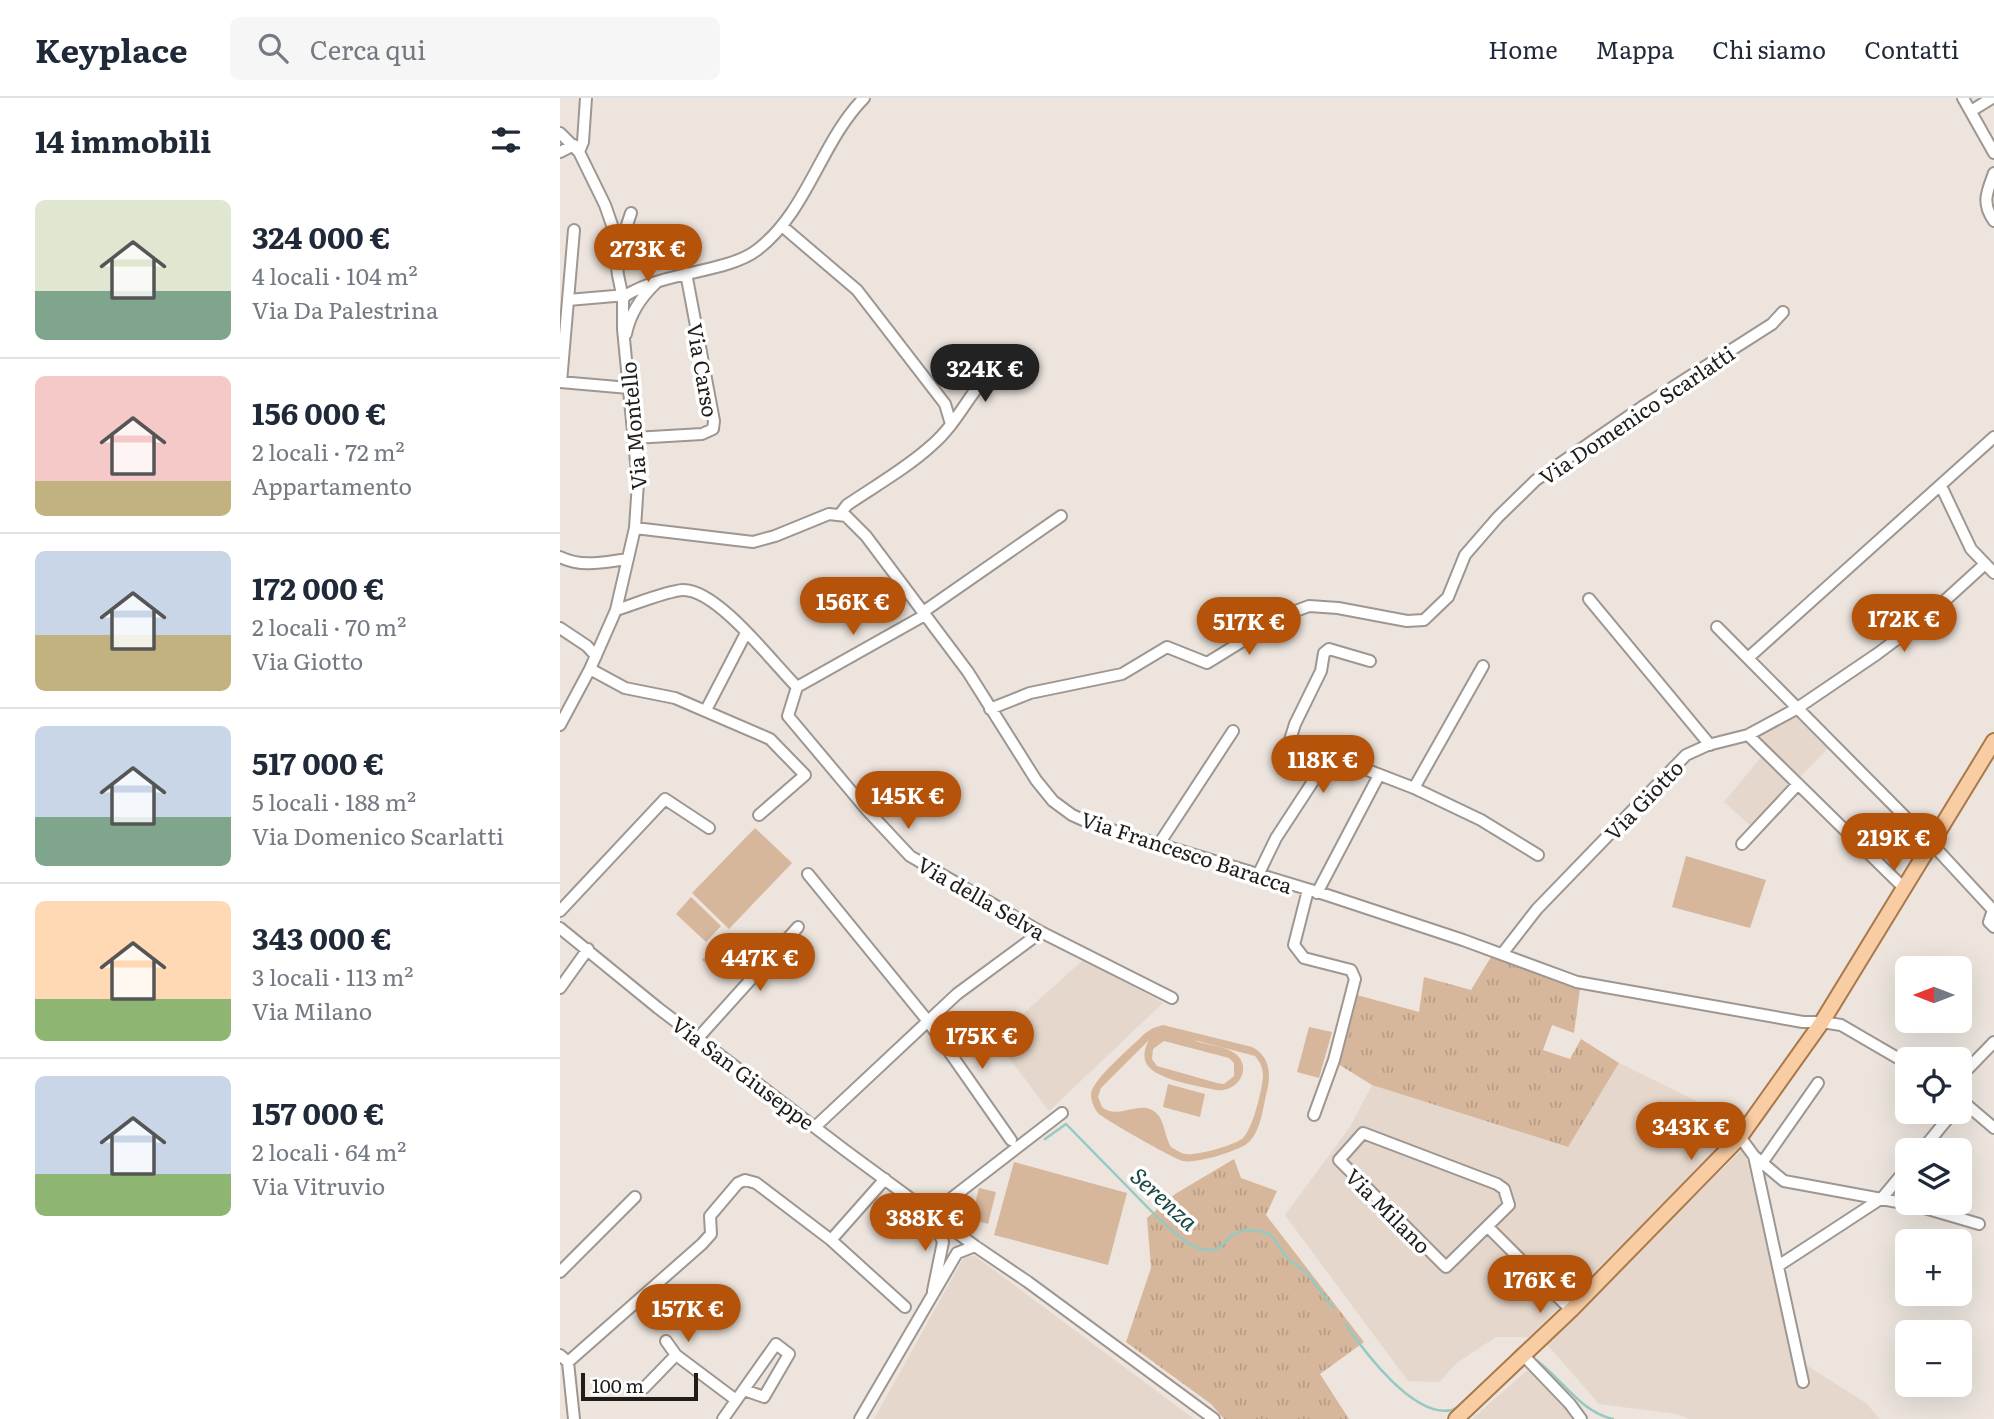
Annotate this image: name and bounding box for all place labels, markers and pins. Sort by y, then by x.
pin: 273K € [591,225,705,284]
pin: 324K € [928,344,1042,404]
pin: 156K € [796,578,910,637]
pin: 172K € [1847,594,1961,654]
pin: 517K € [1192,598,1306,657]
pin: 118K € [1266,736,1380,795]
pin: 145K € [851,772,965,831]
pin: 219K € [1837,814,1951,873]
pin: 447K € [703,934,817,993]
pin: 175K € [925,1012,1039,1071]
pin: 343K € [1634,1102,1748,1162]
pin: 388K € [868,1194,982,1253]
pin: 176K € [1483,1256,1597,1315]
pin: 157K € [631,1284,745,1344]

